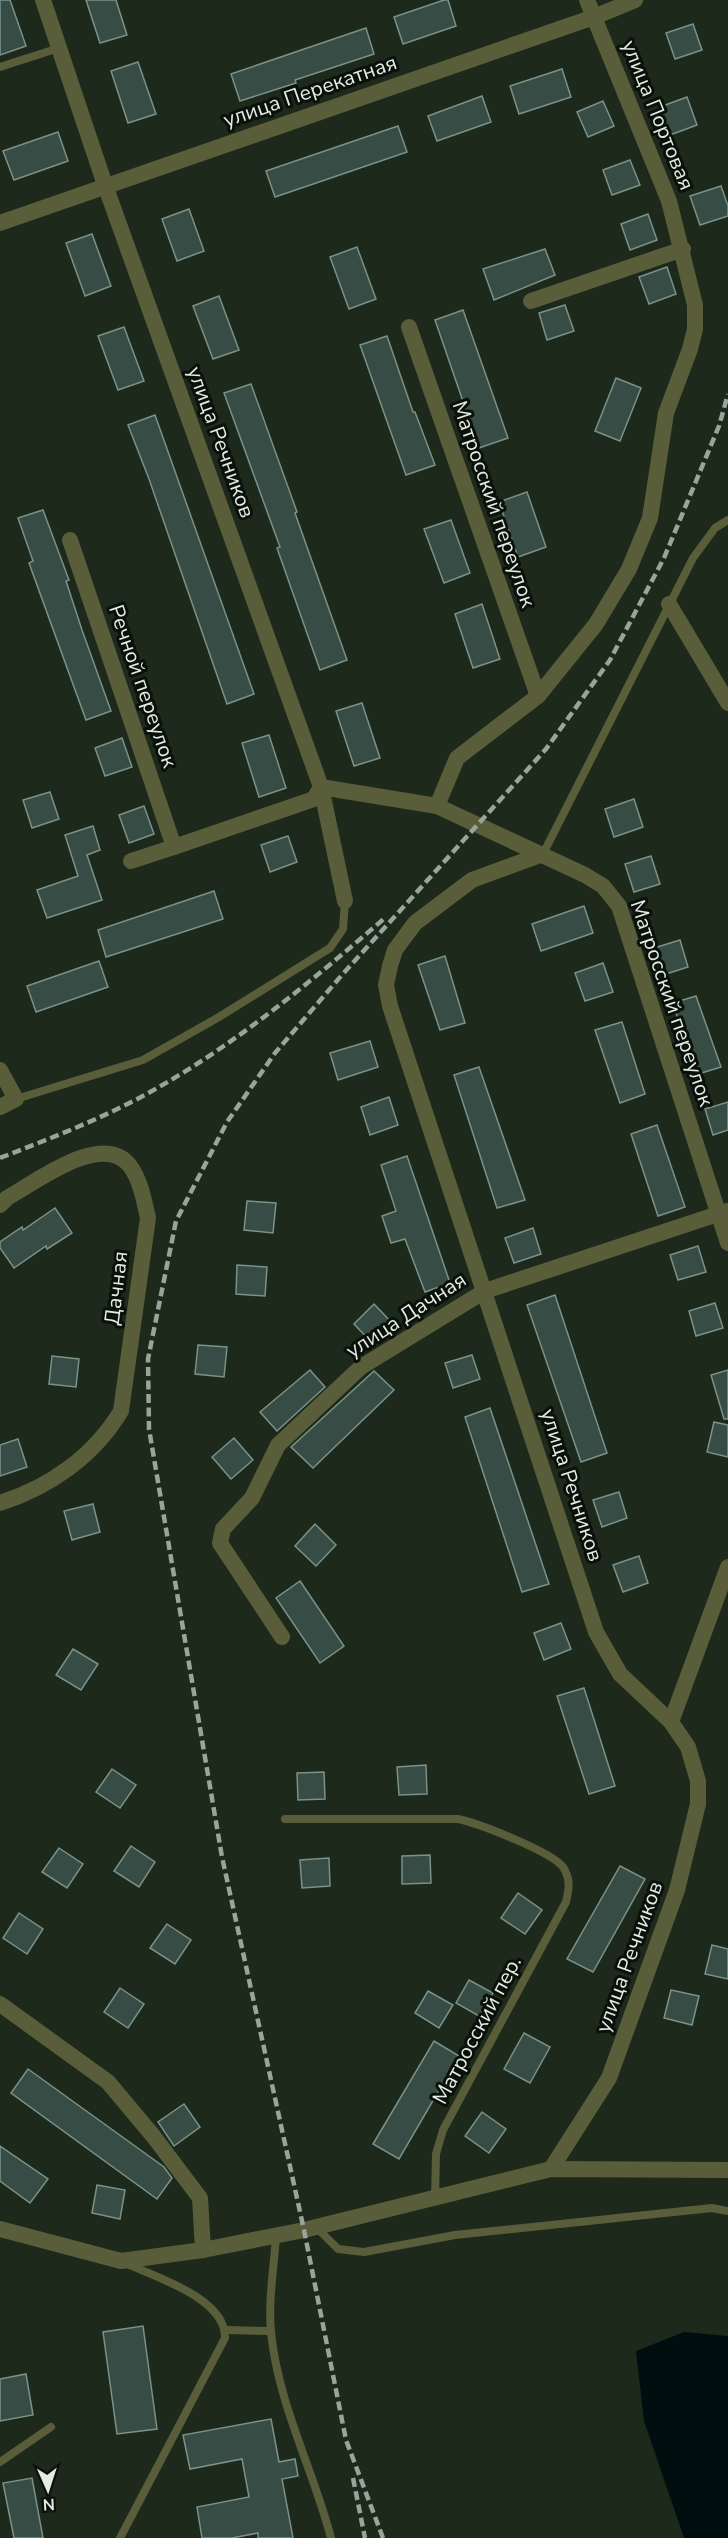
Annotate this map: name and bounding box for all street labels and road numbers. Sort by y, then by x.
street label: улица Портовая [615,36,701,194]
street label: улица Перекатная [220,48,400,134]
street label: улица Речников [181,363,261,521]
street label: Матросский переулок [446,397,543,612]
street label: Речной переулок [102,601,184,772]
street label: Матросский переулок [624,896,721,1111]
street label: Дачная [98,1249,134,1327]
street label: улица Дачная [340,1266,472,1364]
street label: улица Речников [534,1405,610,1565]
street label: улица Речников [589,1878,669,2036]
street label: Матросский пер. [426,1951,528,2109]

